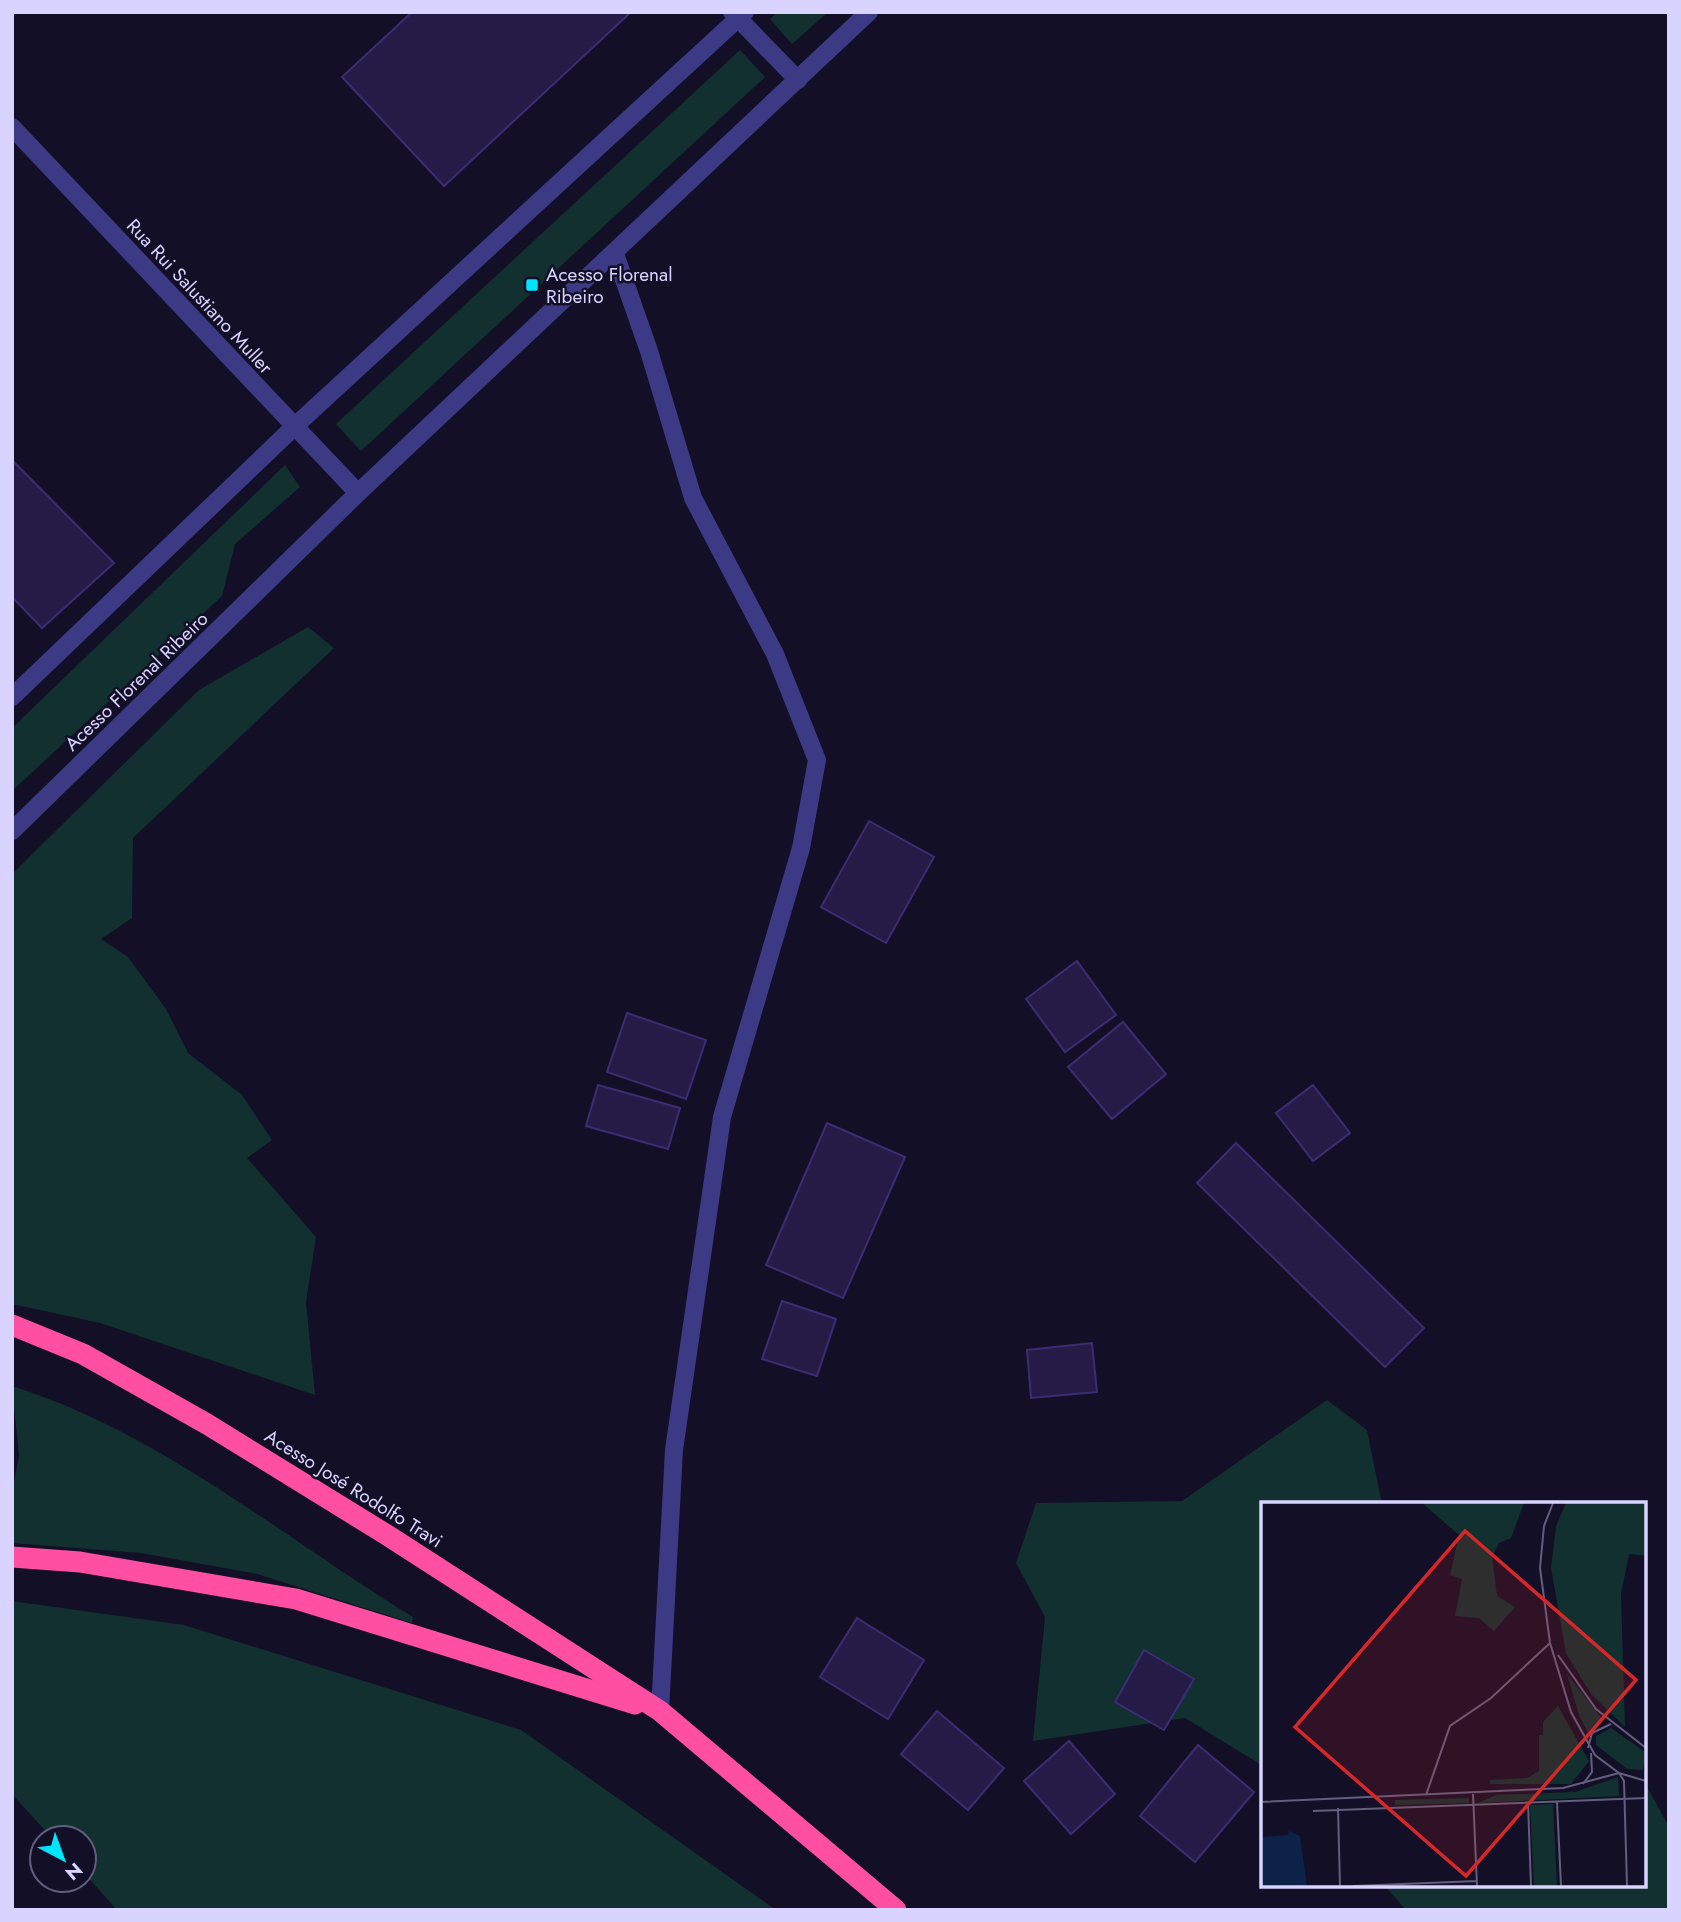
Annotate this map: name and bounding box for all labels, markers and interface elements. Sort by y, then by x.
street label: Rua Rui Salustiano Muller [120,213,279,380]
place label: Acesso Florenal Ribeiro [546,261,673,310]
marker: Acesso Florenal Ribeiro [524,277,540,293]
street label: Acesso Florenal Ribeiro [59,606,214,757]
street label: Acesso José Rodolfo Travi [260,1423,448,1554]
inset map [1261,1502,1646,1887]
north arrow [28,1824,98,1894]
text: N [59,1856,88,1887]

